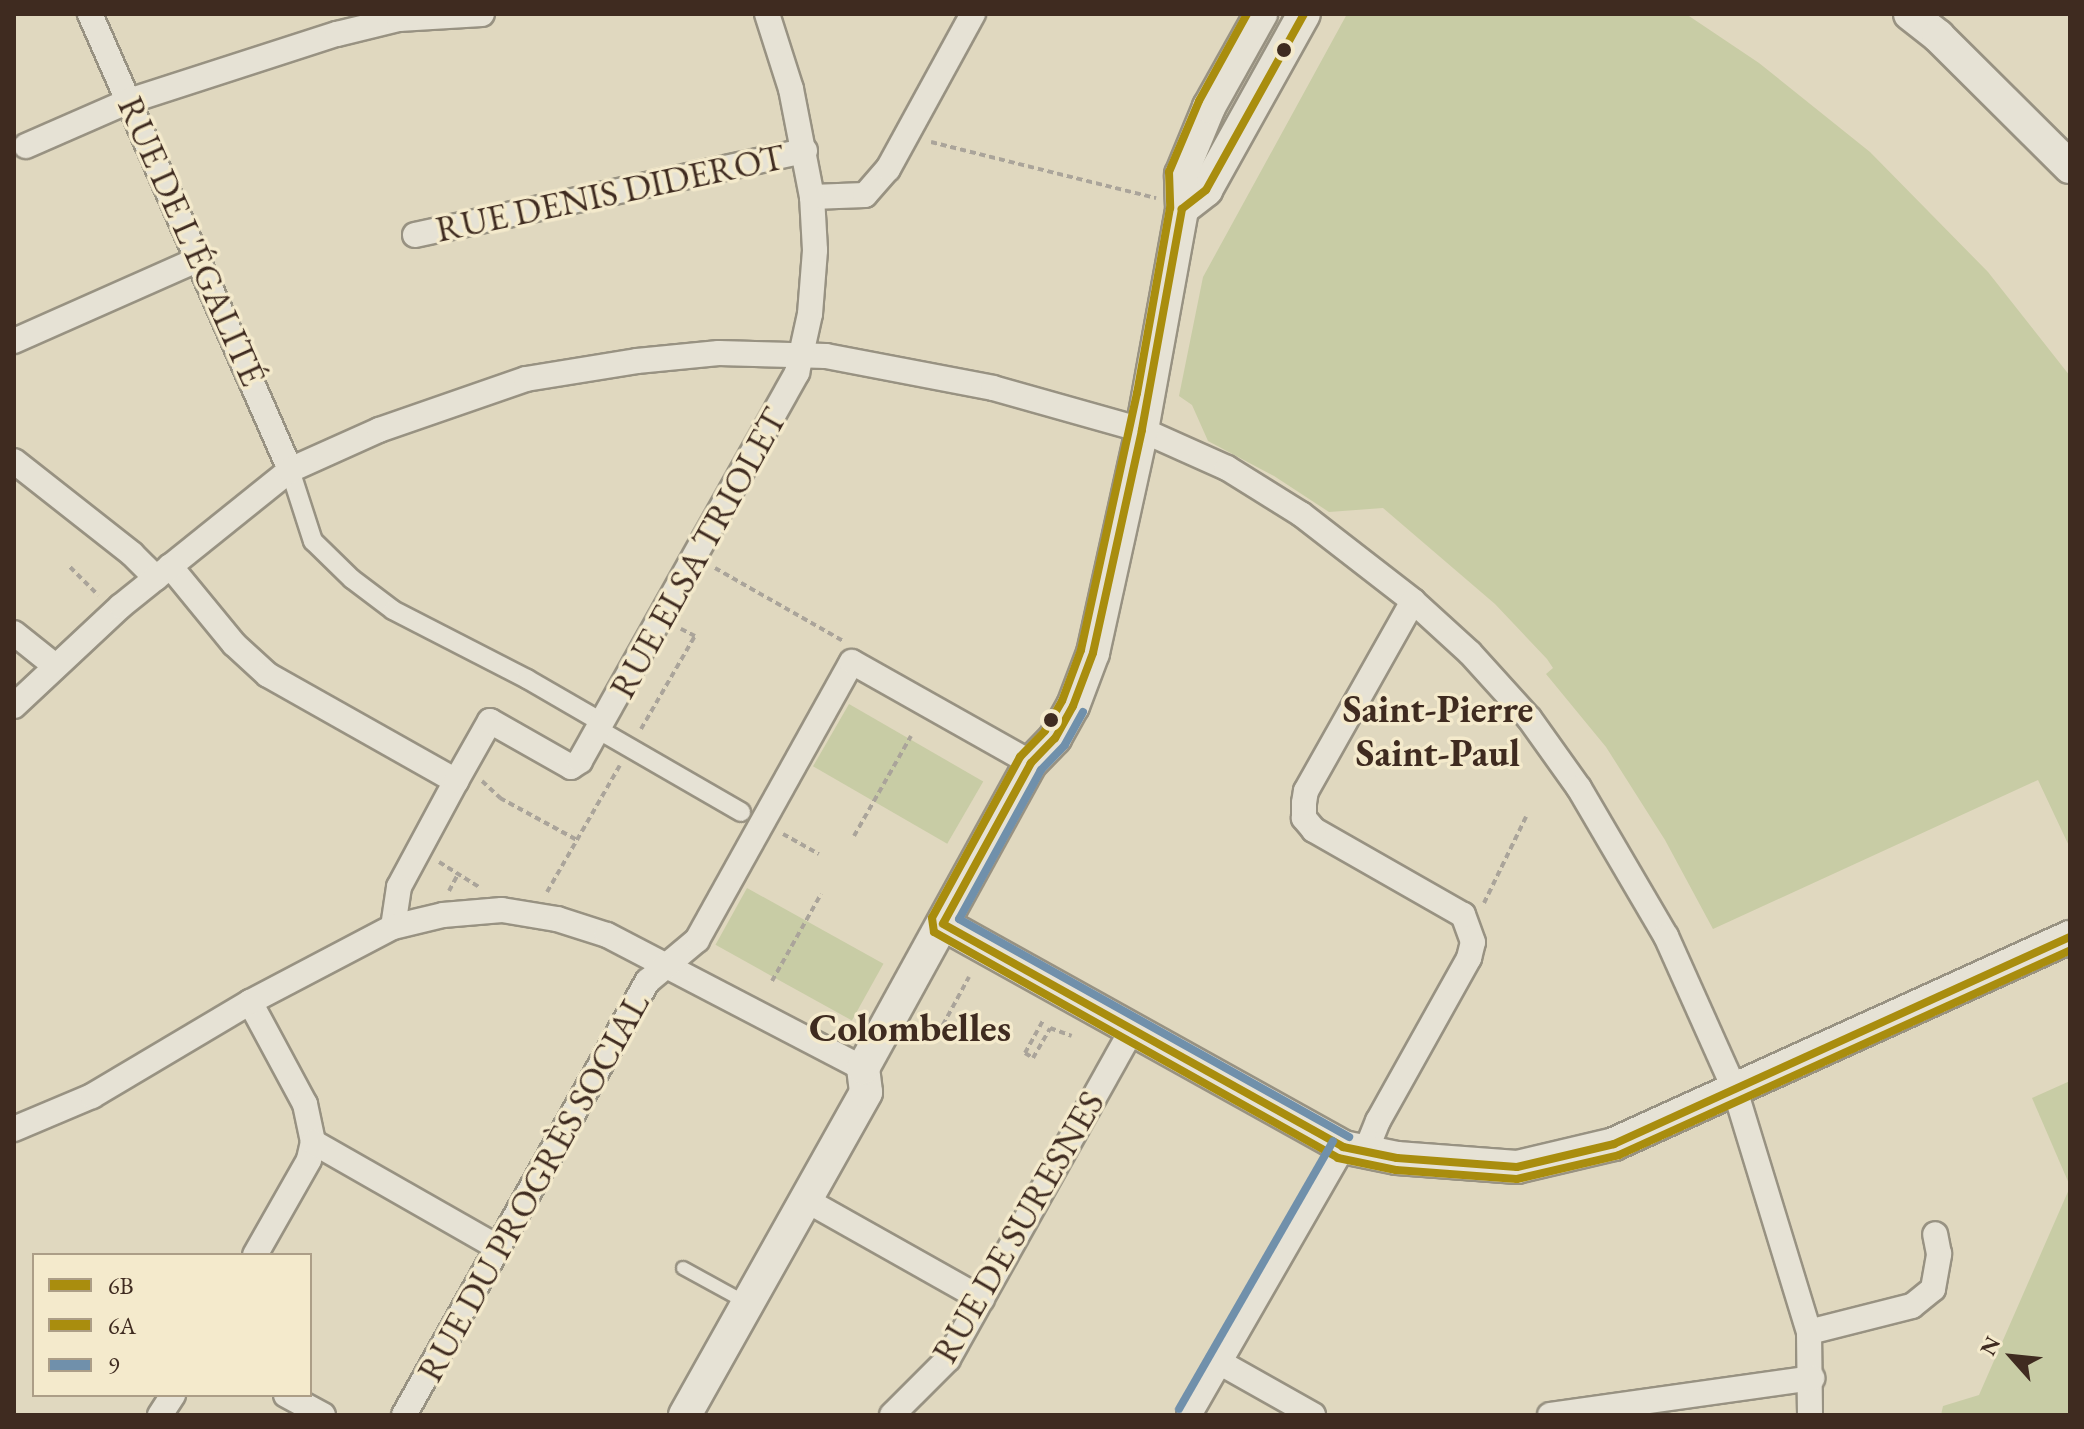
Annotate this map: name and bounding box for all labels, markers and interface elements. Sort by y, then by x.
unlabelled marker [1276,42,1292,58]
street label: RUE DE L'ÉGALITÉ [109,90,275,392]
street label: RUE DENIS DIDEROT [432,135,788,251]
street label: RUE ELSA TRIOLET [600,400,796,706]
district label: Saint-Pierre Saint-Paul [1343,686,1533,776]
unlabelled marker [1043,712,1059,728]
street label: RUE DU PROGRÈS SOCIAL [408,985,658,1389]
district label: Colombelles [809,1003,1011,1051]
street label: RUE DE SURESNES [923,1084,1113,1370]
legend [32,1253,312,1397]
text: 6B [108,1270,134,1301]
text: 6A [108,1310,136,1341]
north arrow [1972,1317,2052,1397]
text: N [1973,1331,2007,1360]
text: 9 [108,1350,120,1381]

